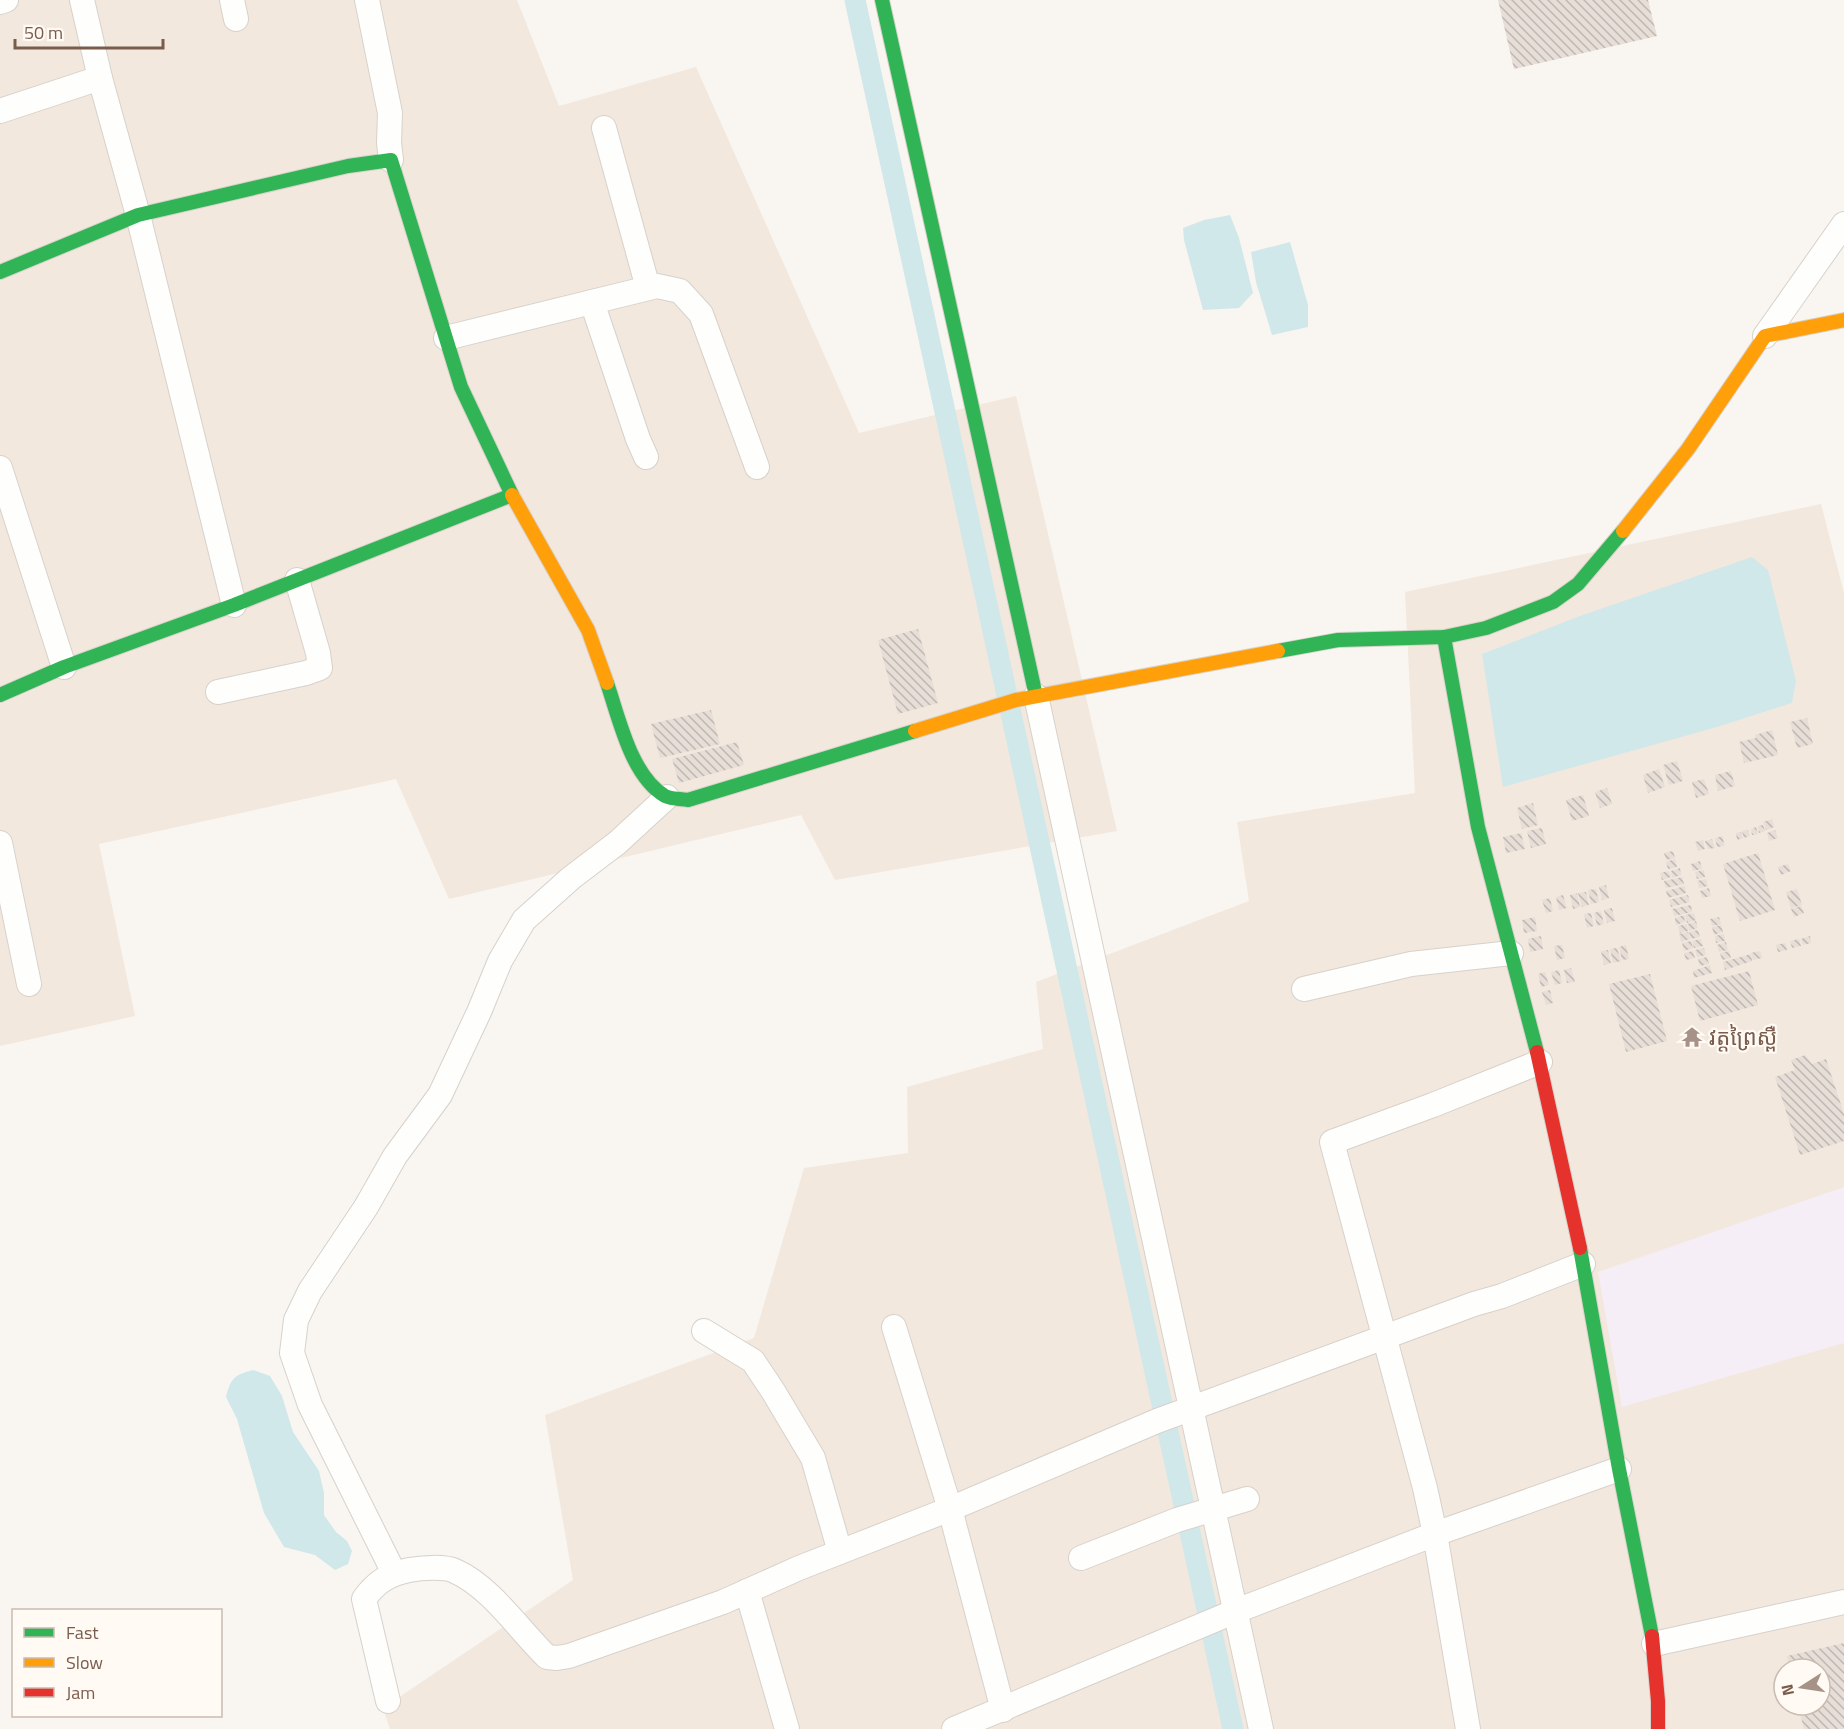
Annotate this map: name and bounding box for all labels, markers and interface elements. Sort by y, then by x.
scale bar [15,12,164,50]
text: 50 m [24,19,63,46]
place label: វត្តព្រៃស្ពឺ [1709,1020,1777,1054]
temple icon: វត្តព្រៃស្ពឺ [1680,1025,1704,1049]
legend [12,1609,222,1717]
text: Fast [66,1619,99,1646]
text: Slow [66,1649,103,1676]
north arrow [1772,1657,1832,1717]
text: Jam [66,1679,95,1706]
text: N [1774,1682,1800,1698]

